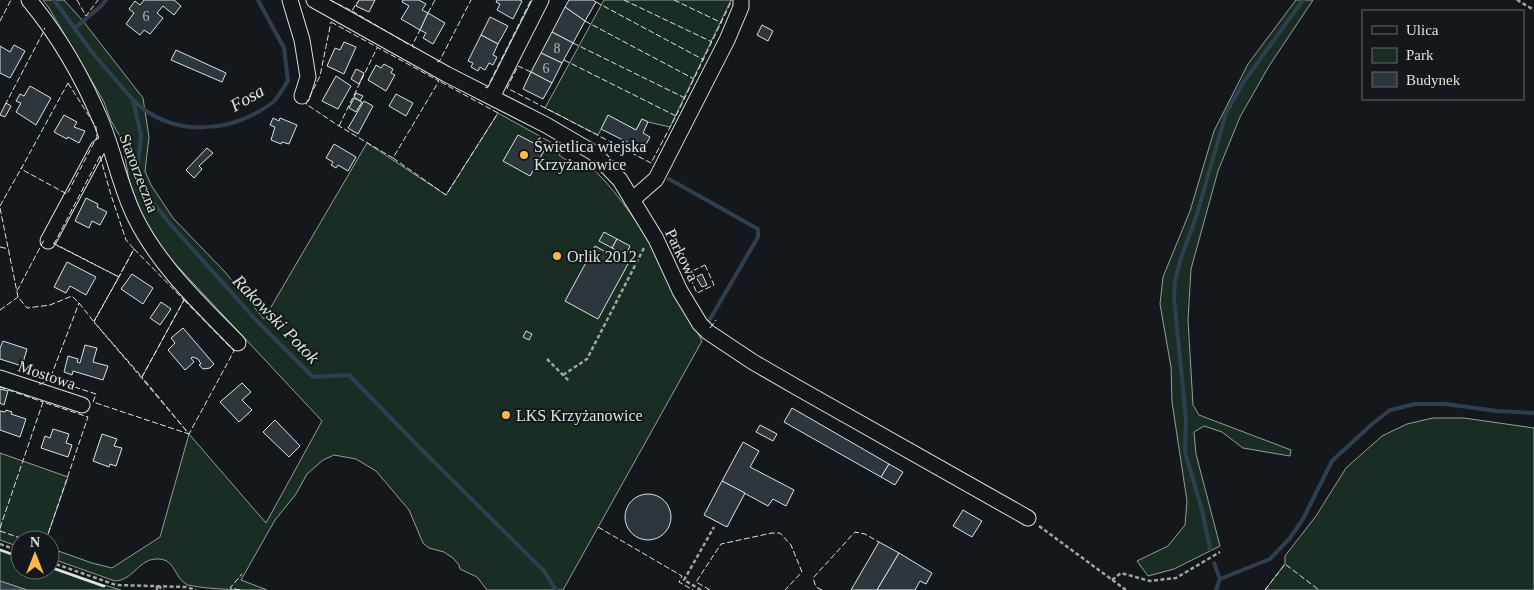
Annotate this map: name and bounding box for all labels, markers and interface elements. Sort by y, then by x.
house number: 6 [143,9,150,24]
legend [1362,10,1524,100]
text: Ulica [1406,22,1439,38]
house number: 8 [554,41,561,56]
text: Park [1406,47,1434,63]
house number: 6 [543,61,550,76]
text: Budynek [1406,72,1461,88]
water label: Fosa [226,80,268,116]
street label: Starorzeczna [116,131,162,215]
place label: Świetlica wiejska Krzyżanowice [534,137,646,174]
marker: Świetlica wiejska Krzyżanowice [518,149,530,161]
street label: Parkowa [662,226,702,284]
place label: Orlik 2012 [567,248,637,265]
marker: Orlik 2012 [551,250,563,262]
water label: Rakowski Potok [228,270,324,368]
street label: Mostowa [16,357,78,393]
place label: LKS Krzyżanowice [516,407,643,425]
marker: LKS Krzyżanowice [500,409,512,421]
north arrow [10,530,60,580]
text: N [30,535,40,550]

